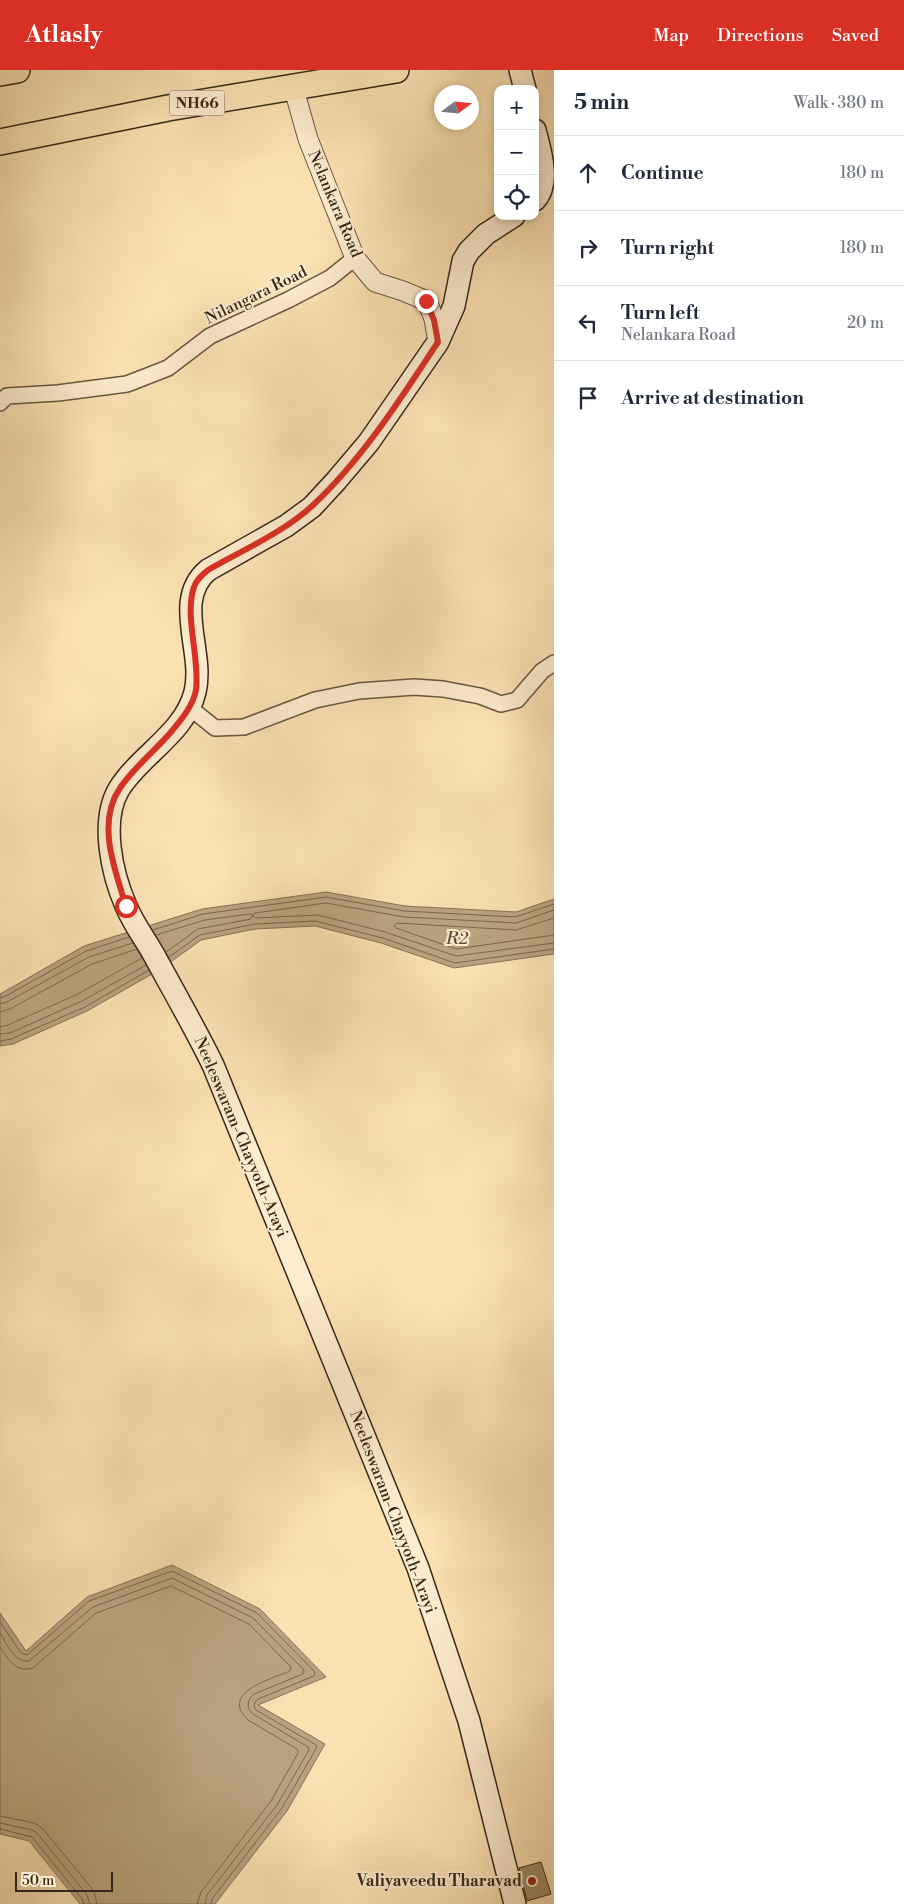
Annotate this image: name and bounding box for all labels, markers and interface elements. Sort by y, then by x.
text: Atlasly [25,20,102,50]
text: Map [653,24,689,47]
text: Directions [717,24,804,47]
text: Saved [832,24,879,47]
north arrow [434,85,479,130]
map controls [494,85,539,220]
button: + [494,85,539,130]
road number: NH66 [170,90,224,116]
text: 5 min [574,90,629,116]
text: Walk · 380 m [794,93,884,113]
button: − [494,130,539,175]
street label: Nelankara Road [303,147,367,261]
icon: ahead [574,159,602,187]
text: Continue [621,161,704,185]
text: 180 m [840,163,884,183]
button: locate [494,175,539,220]
icon: right [574,234,602,262]
text: Turn right [621,236,714,260]
text: 180 m [840,238,884,258]
street label: Nilangara Road [202,262,310,328]
route end [415,290,438,313]
text: Turn left [621,301,700,325]
icon: left [574,309,602,337]
text: 20 m [847,313,884,333]
text: Nelankara Road [621,325,735,345]
icon: arrive [574,384,602,412]
text: Arrive at destination [621,386,804,410]
route start [115,895,138,918]
water label: R2 [445,927,468,950]
street label: Neeleswaram-Chayyoth-Arayi [190,1034,292,1240]
street label: Neeleswaram-Chayyoth-Arayi [345,1408,441,1616]
scale bar [15,1869,112,1892]
place label: Valiyaveedu Tharavad [355,1871,522,1891]
text: 50 m [22,1872,54,1890]
marker: Valiyaveedu Tharavad [526,1875,538,1887]

